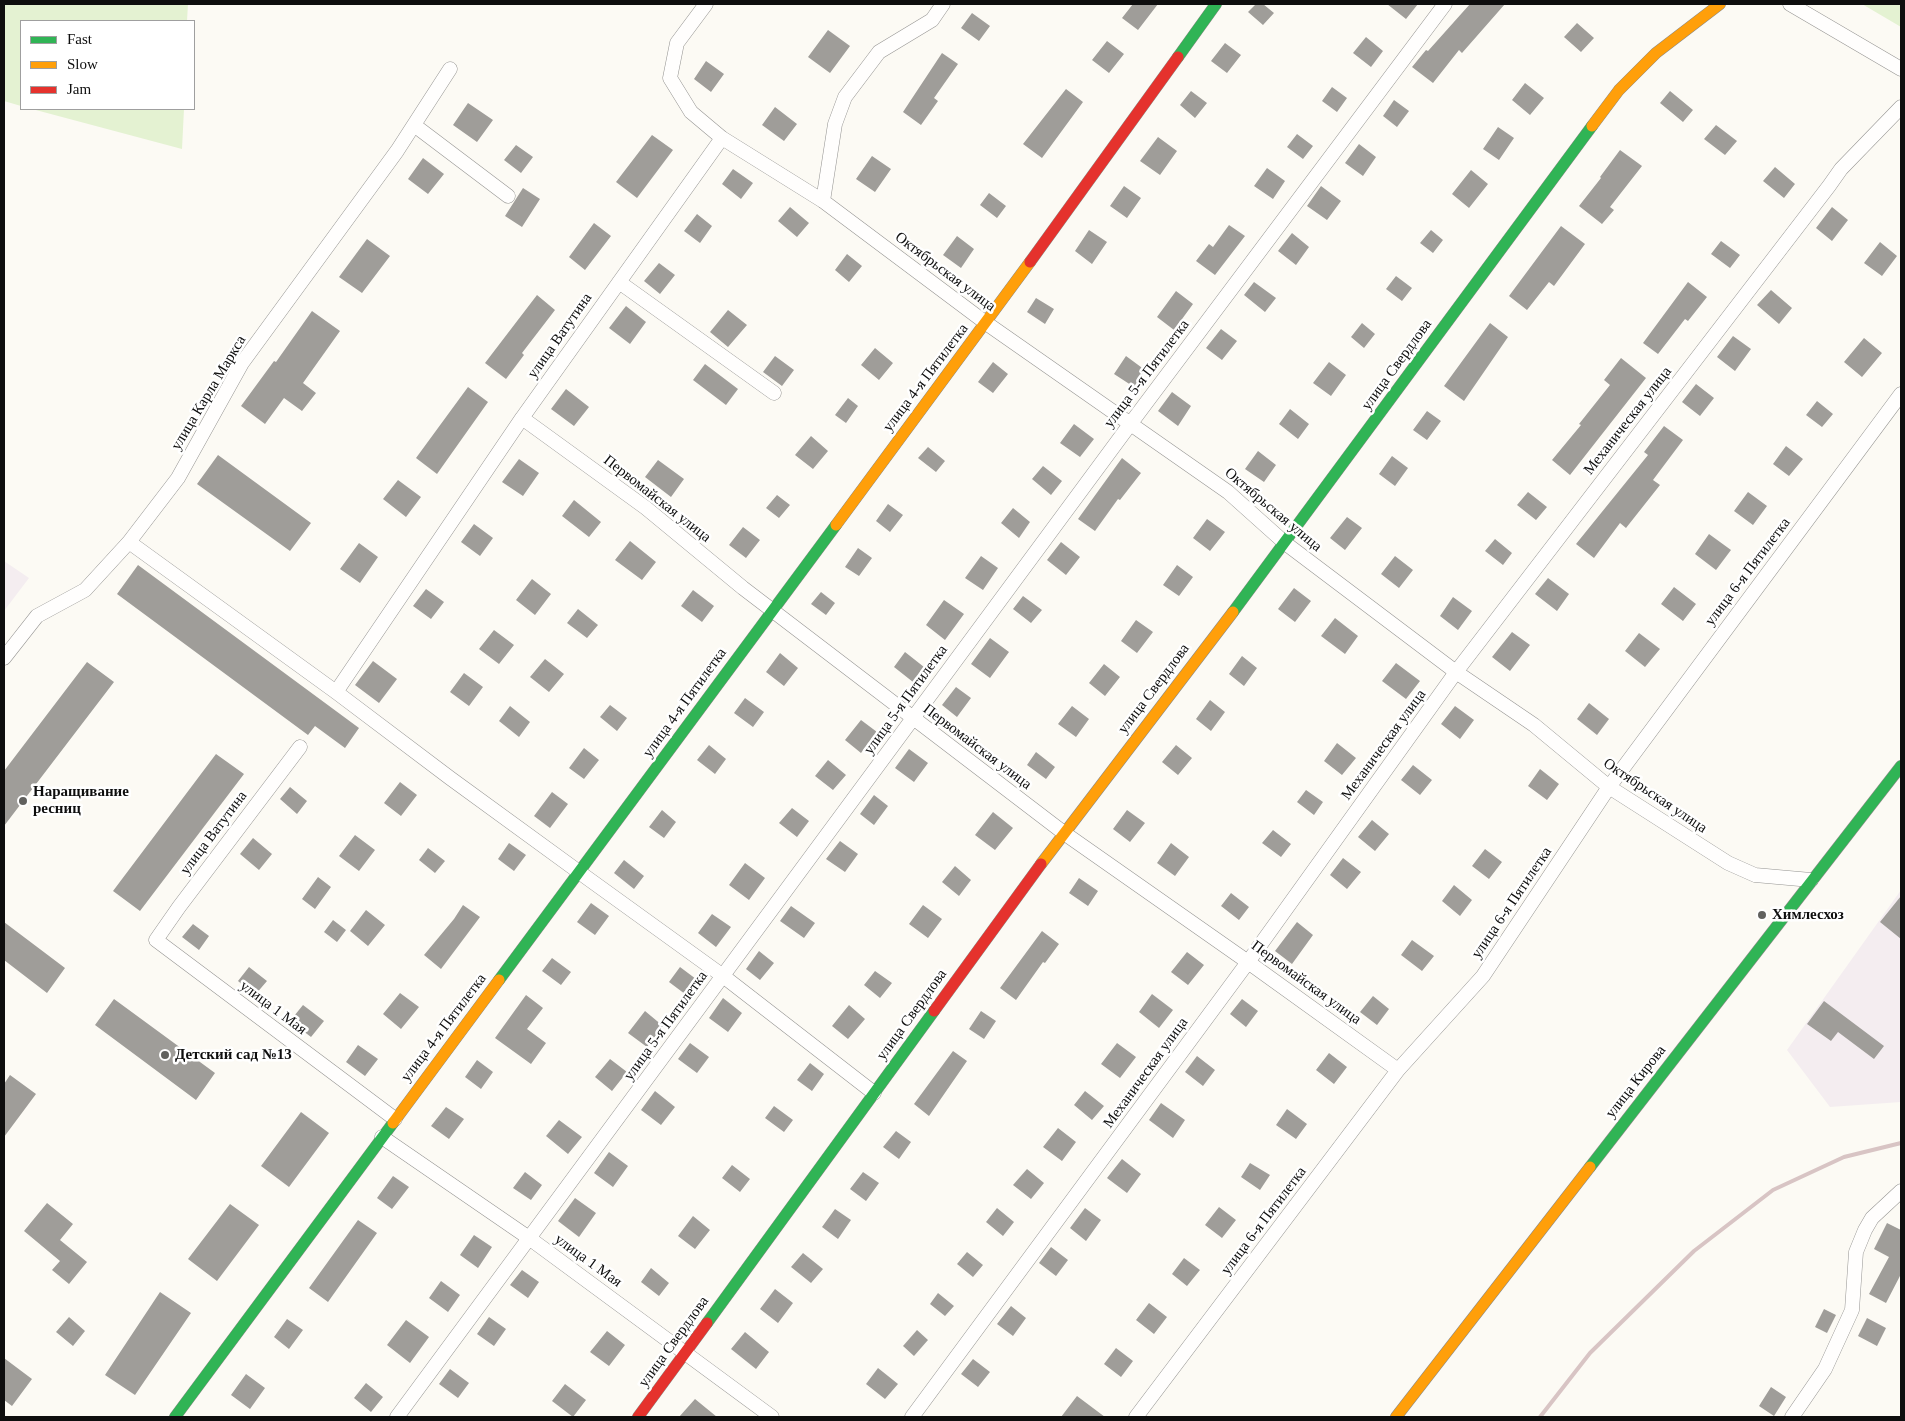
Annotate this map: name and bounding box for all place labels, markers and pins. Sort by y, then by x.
place label: Наращивание ресниц [33,783,129,818]
marker: Наращивание ресниц [17,795,29,807]
place label: Химлесхоз [1772,906,1844,924]
marker: Химлесхоз [1756,909,1768,921]
place label: Детский сад №13 [175,1046,292,1064]
marker: Детский сад №13 [159,1049,171,1061]

